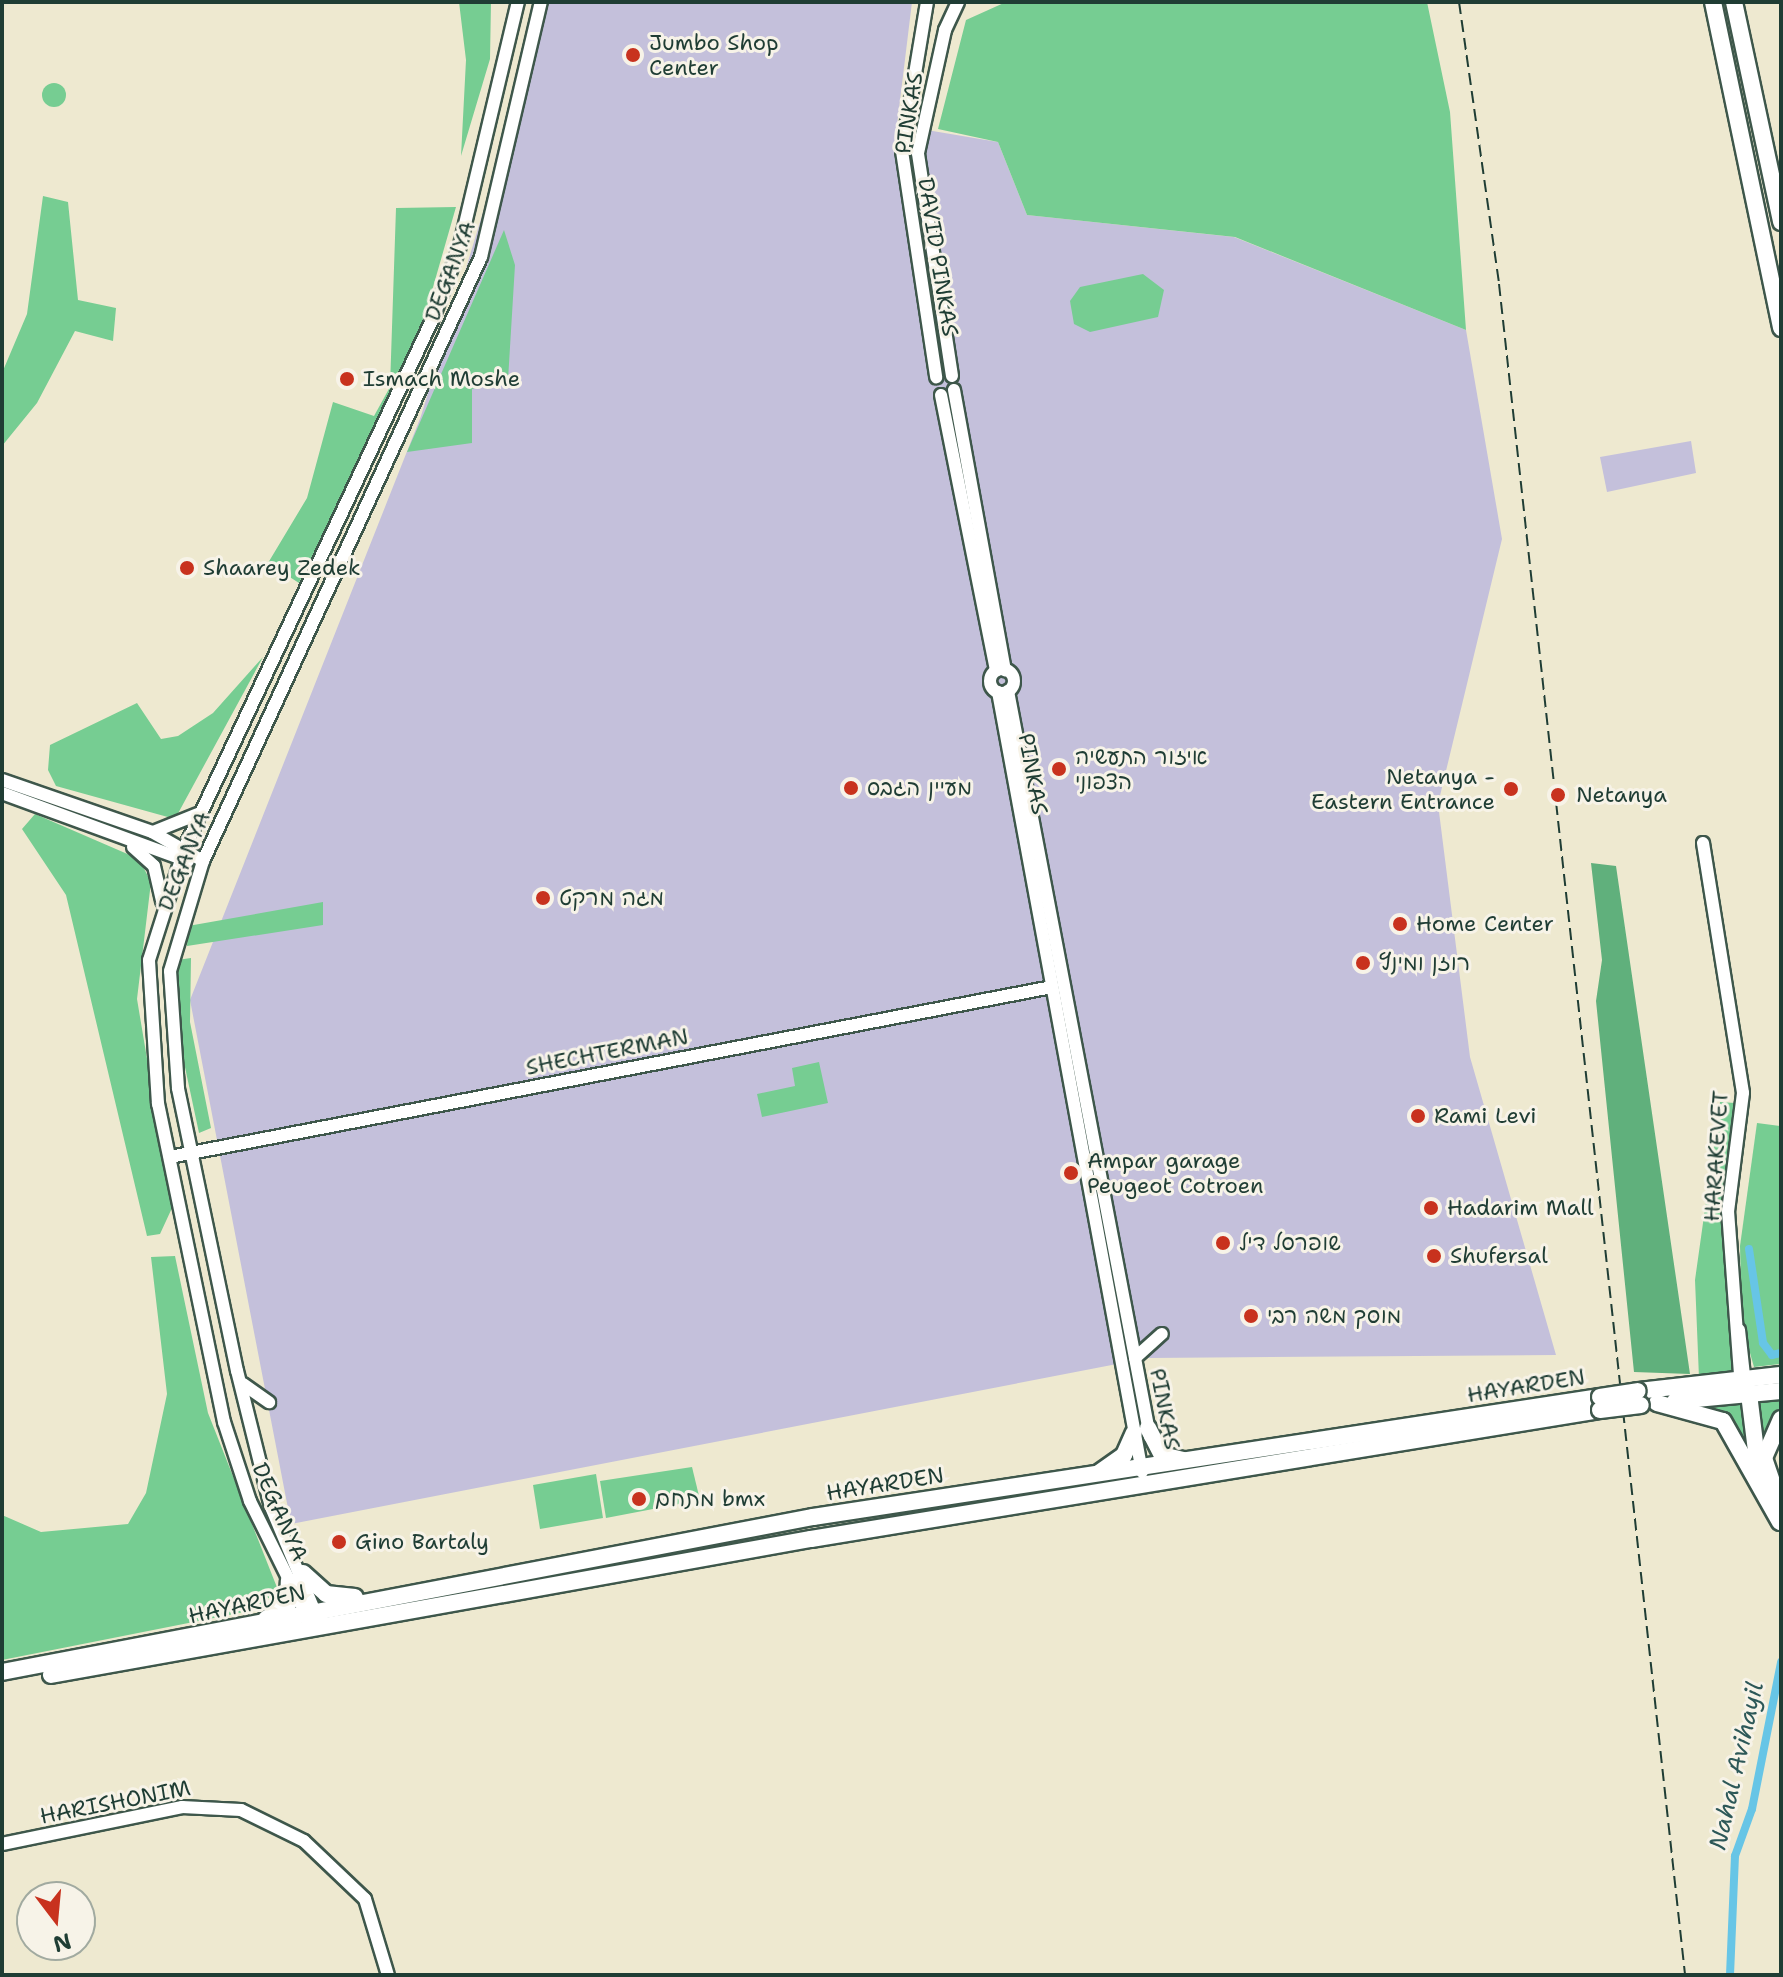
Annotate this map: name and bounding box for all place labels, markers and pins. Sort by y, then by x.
place label: Jumbo Shop Center [649,29,779,80]
marker: Jumbo Shop Center [624,46,642,64]
place label: Ismach Moshe [363,366,520,392]
marker: Ismach Moshe [338,370,356,388]
place label: Shaarey Zedek [203,555,361,581]
marker: Shaarey Zedek [178,559,196,577]
place label: איזור התעשיה הצפוני [1075,743,1208,794]
marker: איזור התעשיה הצפוני [1050,760,1068,778]
place label: Netanya - Eastern Entrance [1311,763,1495,814]
place label: מעיין הגבס [867,775,972,801]
marker: מעיין הגבס [842,779,860,797]
marker: Netanya - Eastern Entrance [1502,780,1520,798]
place label: Netanya [1576,782,1667,808]
marker: Netanya [1547,784,1569,806]
place label: מגה מרקט [559,885,664,911]
marker: מגה מרקט [534,889,552,907]
place label: Home Center [1416,911,1554,937]
marker: Home Center [1391,915,1409,933]
place label: רוזן ומינץ [1379,950,1470,976]
marker: רוזן ומינץ [1354,954,1372,972]
place label: Rami Levi [1434,1103,1537,1129]
marker: Rami Levi [1409,1107,1427,1125]
place label: Ampar garage Peugeot Cotroen [1087,1147,1263,1198]
marker: Ampar garage Peugeot Cotroen [1062,1164,1080,1182]
place label: Hadarim Mall [1447,1195,1594,1221]
marker: Hadarim Mall [1422,1199,1440,1217]
place label: שופרסל דיל [1239,1230,1341,1256]
marker: שופרסל דיל [1214,1234,1232,1252]
place label: Shufersal [1450,1243,1548,1269]
marker: Shufersal [1425,1247,1443,1265]
place label: מוסך משה רבי [1267,1303,1401,1329]
marker: מוסך משה רבי [1242,1307,1260,1325]
place label: מתחם bmx [655,1486,765,1512]
marker: מתחם bmx [630,1490,648,1508]
place label: Gino Bartaly [355,1529,489,1555]
marker: Gino Bartaly [330,1533,348,1551]

